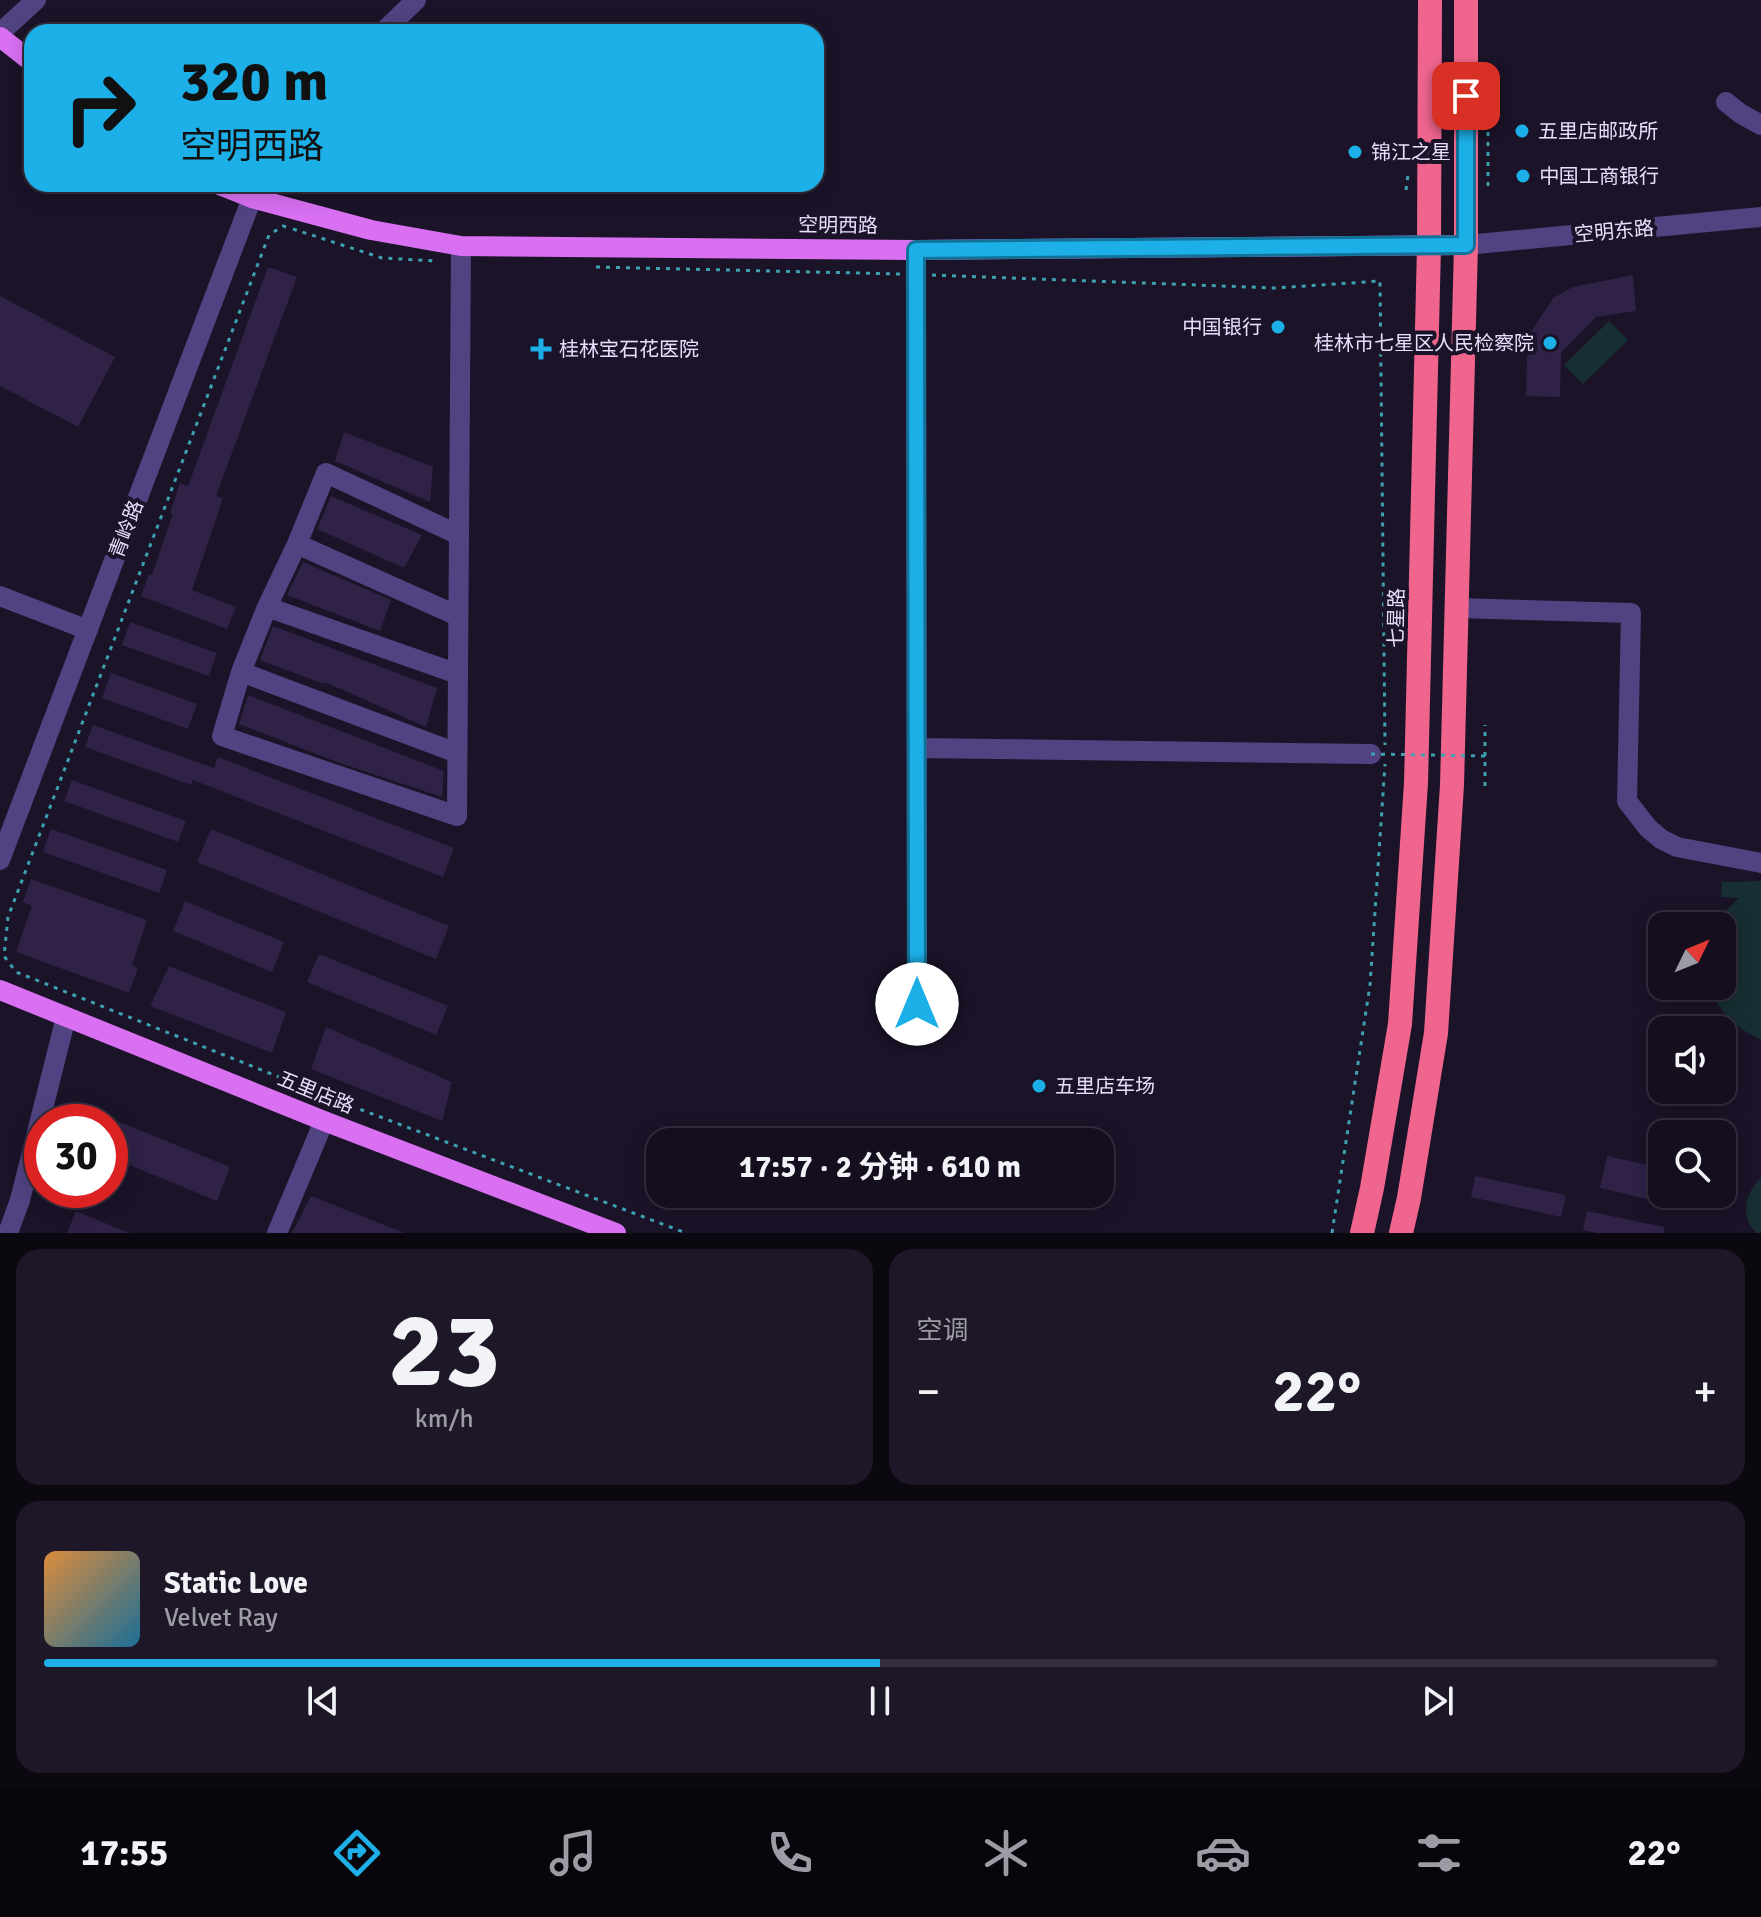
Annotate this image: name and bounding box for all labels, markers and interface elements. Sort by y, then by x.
text: 320 m [180,47,328,116]
icon: right [48,56,152,160]
pin [1432,62,1500,130]
icon: arrive [1444,74,1488,118]
place label: 五里店邮政所 [1538,119,1658,144]
marker: 五里店邮政所 [1513,122,1531,140]
text: 空明西路 [180,124,324,169]
place label: 锦江之星 [1371,140,1451,165]
marker: 锦江之星 [1346,143,1364,161]
place label: 中国工商银行 [1539,164,1659,189]
marker: 中国工商银行 [1514,167,1532,185]
street label: 空明西路 [798,212,878,239]
street label: 空明东路 [1573,216,1655,247]
place label: 中国银行 [1182,315,1262,340]
marker: 中国银行 [1269,318,1287,336]
place label: 桂林市七星区人民检察院 [1314,331,1534,356]
marker: 桂林市七星区人民检察院 [1541,334,1559,352]
place label: 桂林宝石花医院 [559,337,699,362]
marker: 桂林宝石花医院 [530,338,552,360]
street label: 青岭路 [104,497,149,562]
street label: 七星路 [1383,588,1410,648]
north arrow [1648,912,1736,1000]
map controls [1648,912,1736,1208]
position arrow [875,962,959,1046]
button: sound [1648,1016,1736,1104]
street label: 五里店路 [274,1066,358,1119]
place label: 五里店车场 [1055,1074,1155,1099]
marker: 五里店车场 [1030,1077,1048,1095]
speed limit sign: 30 [24,1104,128,1208]
button: search [1648,1120,1736,1208]
text: 17:57 · 2 分钟 · 610 m [739,1149,1021,1186]
text: 23 [388,1287,500,1415]
text: 空调 [917,1315,969,1347]
text: 22° [1272,1355,1361,1429]
text: − [917,1365,940,1419]
text: + [1693,1365,1717,1419]
text: km/h [415,1403,474,1435]
text: Static Love [164,1565,308,1602]
text: Velvet Ray [164,1602,278,1634]
icon: previous [301,1679,345,1723]
icon: pause [858,1679,902,1723]
icon: next [1416,1679,1460,1723]
icon: directions [329,1825,385,1881]
icon: music [545,1825,601,1881]
icon: phone [762,1825,818,1881]
icon: climate [978,1825,1034,1881]
icon: car [1195,1825,1251,1881]
icon: filters [1411,1825,1467,1881]
text: 17:55 [80,1831,169,1876]
text: 22° [1627,1831,1681,1876]

